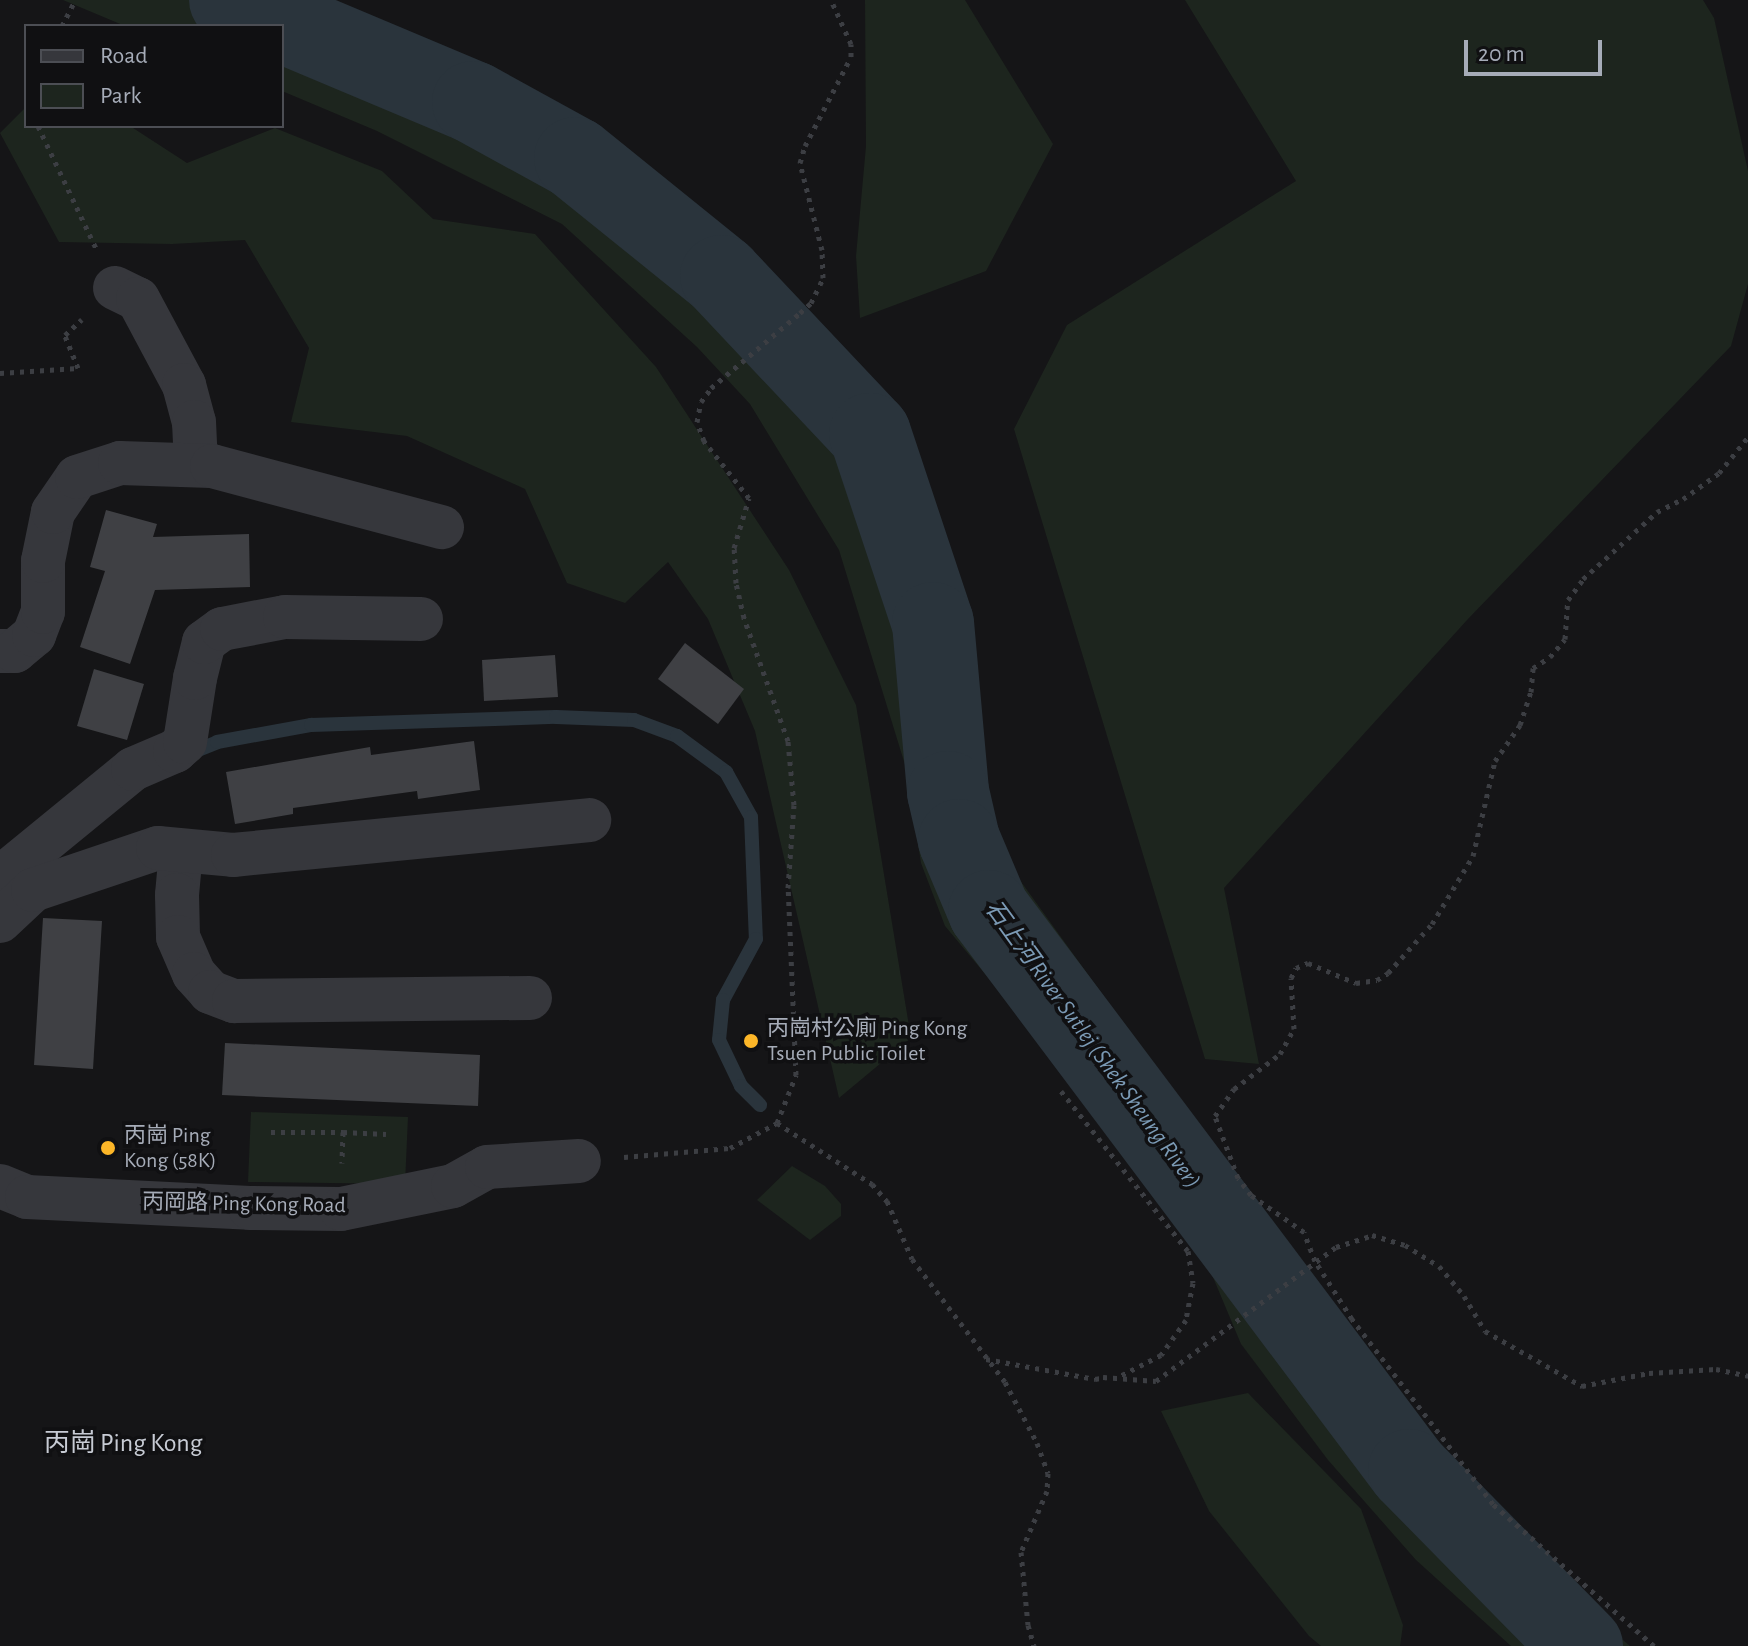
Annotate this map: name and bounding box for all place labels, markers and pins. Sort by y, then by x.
place label: 丙崗村公廁 Ping Kong Tsuen Public Toilet [767,1015,967,1066]
marker: 丙崗村公廁 Ping Kong Tsuen Public Toilet [742,1032,760,1050]
place label: 丙崗 Ping Kong (58K) [124,1122,217,1174]
marker: 丙崗 Ping Kong (58K) [99,1139,117,1157]

